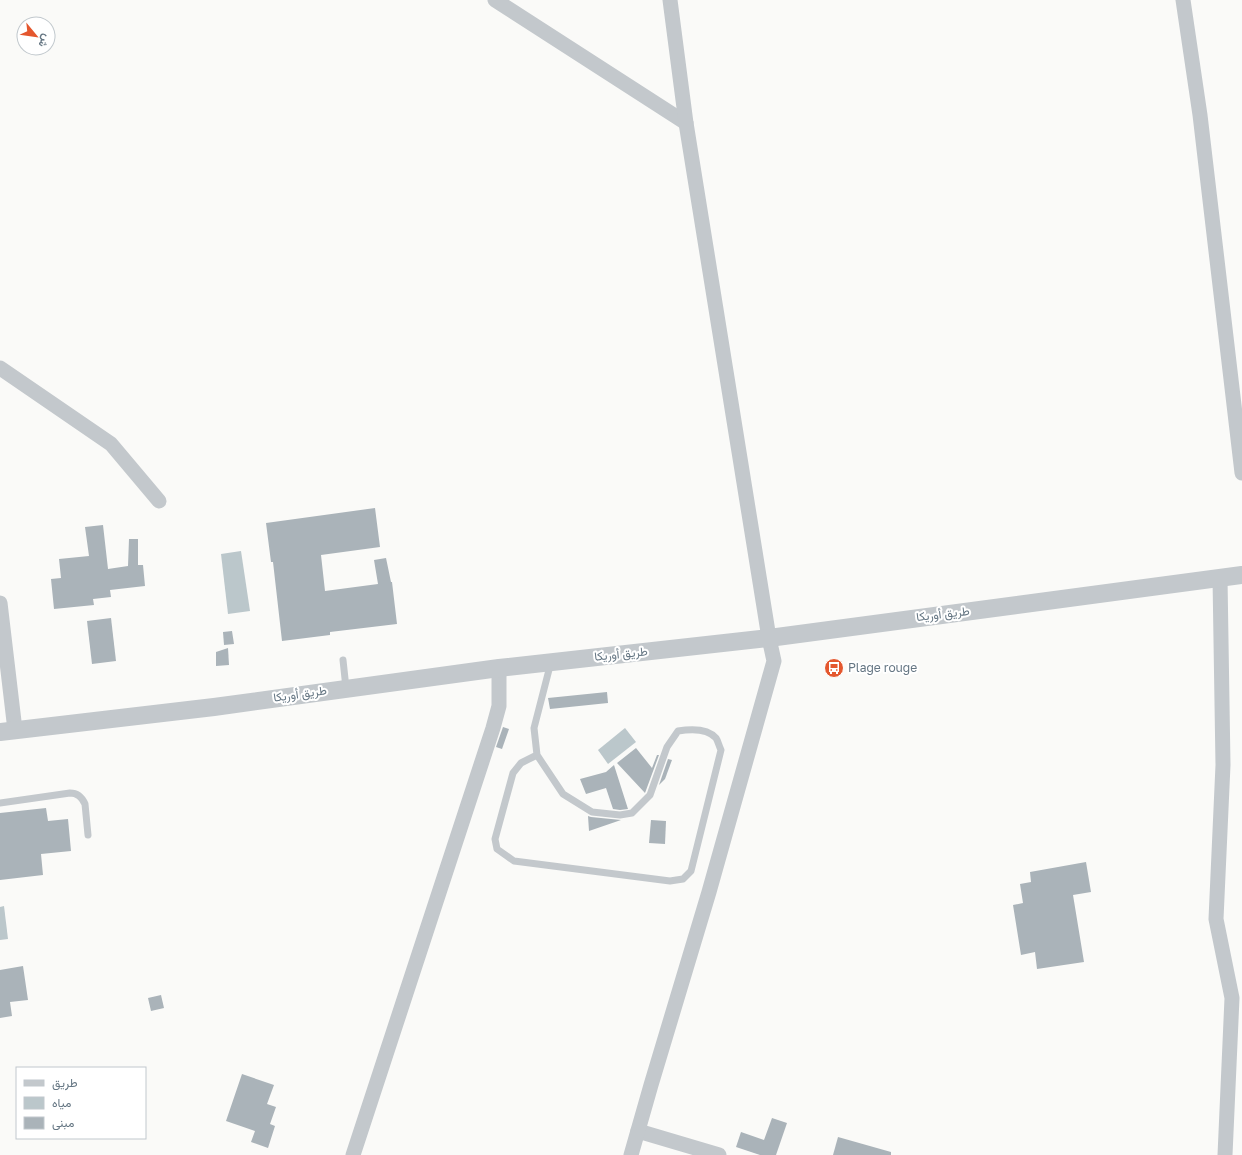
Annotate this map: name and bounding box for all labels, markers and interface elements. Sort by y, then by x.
north arrow [16,16,56,56]
text: ش [35,32,54,50]
street label: طريق أوريكا [915,603,971,625]
street label: طريق أوريكا [593,643,649,665]
bus stop icon: Plage rouge [823,657,845,679]
place label: Plage rouge [848,660,917,675]
street label: طريق أوريكا [272,682,328,706]
legend [16,1067,146,1139]
text: طريق [52,1075,78,1091]
text: مياه [52,1095,71,1110]
text: مبنى [52,1115,74,1131]

